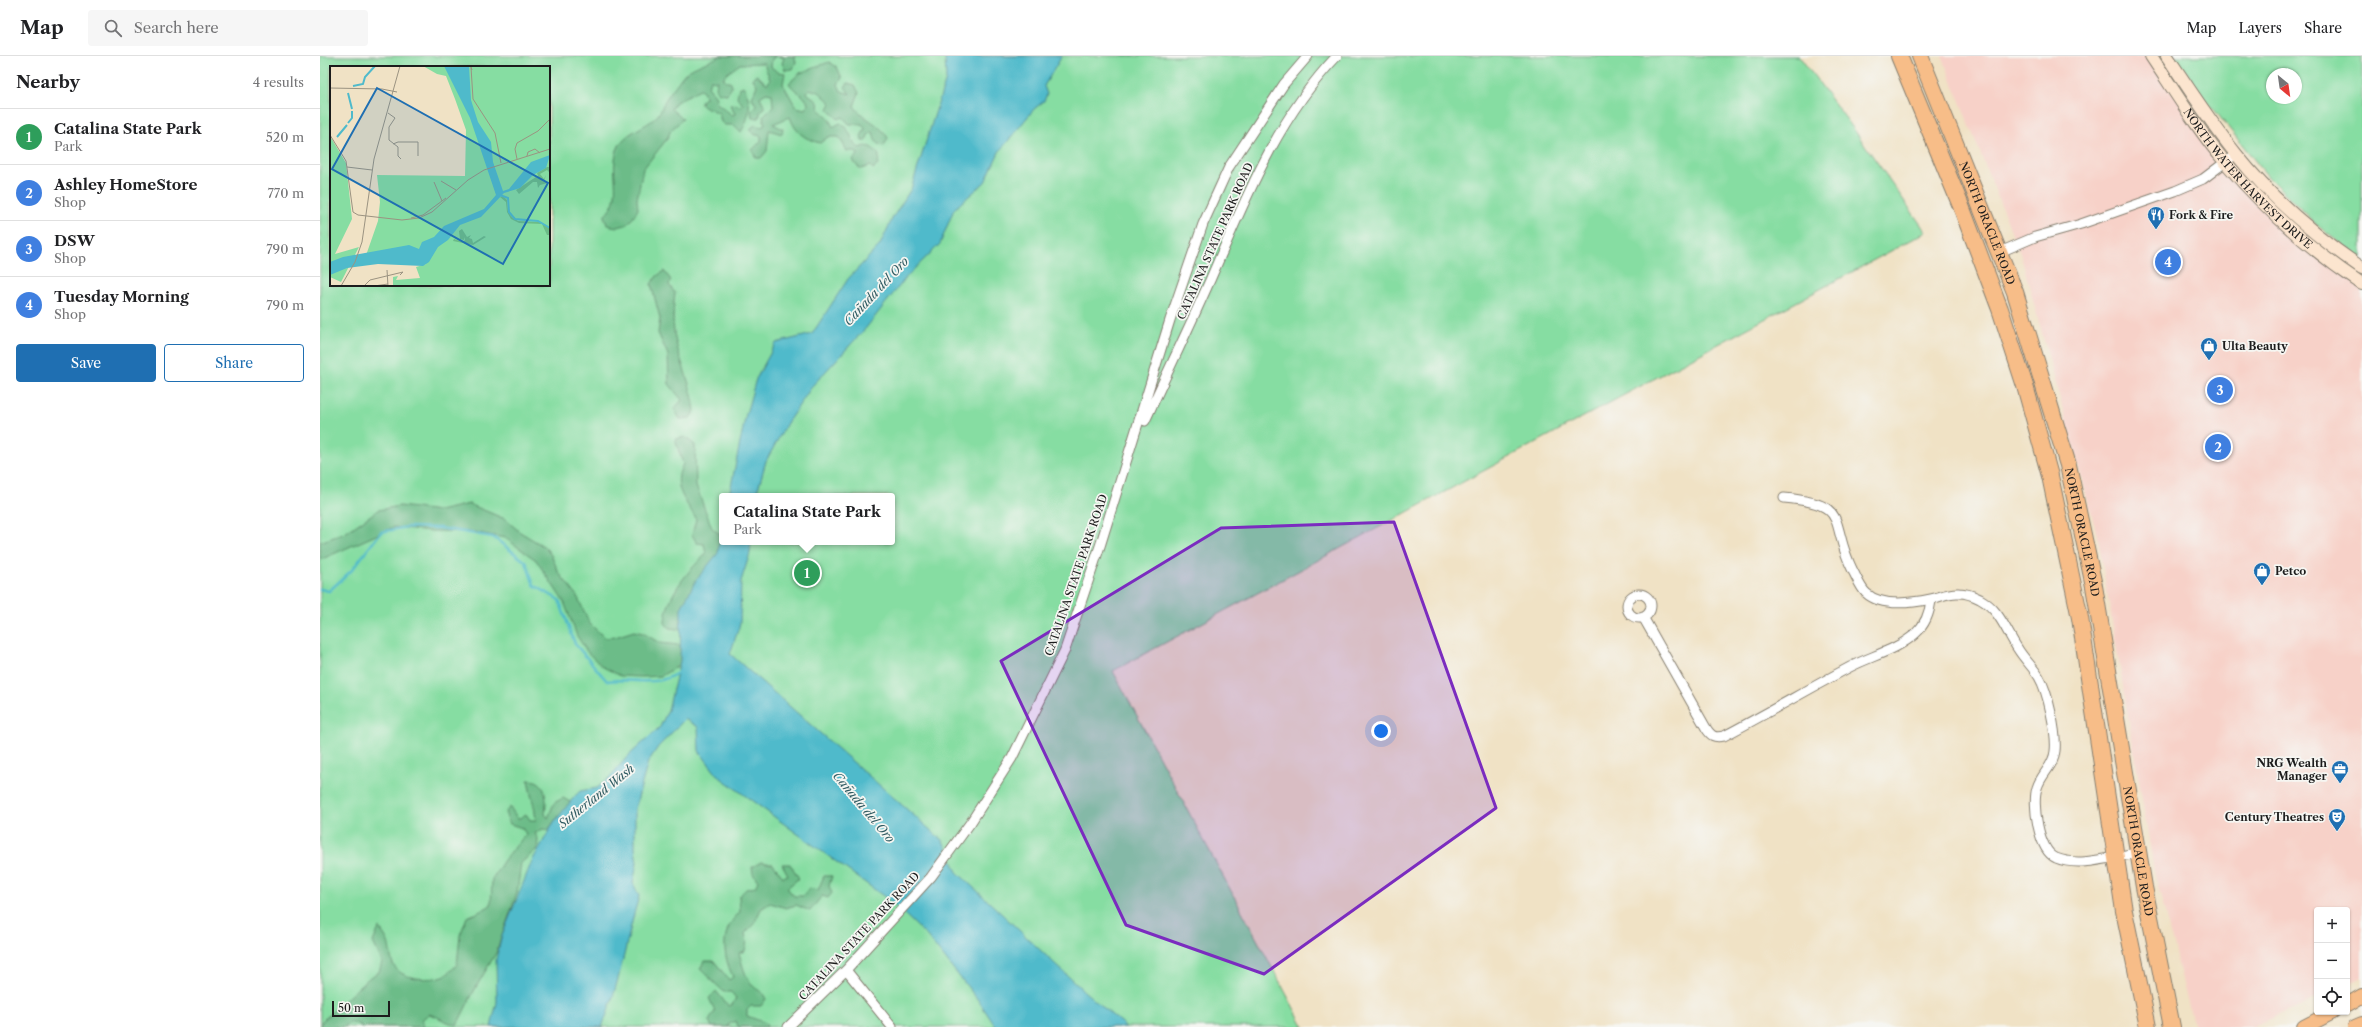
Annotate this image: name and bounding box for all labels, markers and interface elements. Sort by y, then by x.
search box [88,10,368,46]
text: Map [20,16,64,39]
icon: search [102,17,124,39]
text: Search here [134,18,219,37]
text: Map [2186,19,2216,37]
text: Layers [2238,19,2282,37]
text: Share [2304,19,2342,37]
inset map [330,66,550,286]
north arrow [2266,68,2302,104]
text: Nearby [16,72,80,92]
text: 4 results [253,74,304,90]
street label: NORTH WATER HARVEST DRIVE [2180,106,2316,252]
text: Catalina State Park [54,119,202,138]
text: 1 [26,129,32,145]
text: 520 m [266,129,304,145]
text: Park [54,138,82,154]
street label: NORTH ORACLE ROAD [1956,159,2018,287]
street label: CATALINA STATE PARK ROAD [1174,160,1256,322]
text: Ashley HomeStore [54,175,197,194]
text: 2 [25,185,33,201]
text: 770 m [267,185,304,201]
text: Shop [54,194,86,210]
restaurant icon: Fork & Fire [2146,205,2166,230]
place label: Fork & Fire [2169,208,2234,222]
text: DSW [54,231,95,250]
text: 3 [25,241,33,257]
text: 790 m [266,241,304,257]
pin: 4 [2155,247,2181,277]
text: Shop [54,250,86,266]
water label: Cañada del Oro [841,254,912,328]
text: Tuesday Morning [54,287,189,306]
text: 4 [25,297,33,313]
text: 790 m [266,297,304,313]
text: Shop [54,306,86,322]
shop icon: Ulta Beauty [2199,336,2219,361]
place label: Ulta Beauty [2222,339,2288,353]
button: Save [16,344,156,382]
button: Share [164,344,304,382]
pin: 3 [2207,375,2233,405]
pin: 2 [2205,432,2231,462]
street label: NORTH ORACLE ROAD [2062,466,2103,598]
street label: CATALINA STATE PARK ROAD [1042,492,1110,658]
popup [719,493,895,545]
text: Catalina State Park [733,502,881,521]
text: Park [733,521,761,537]
pin: 1 [794,558,820,588]
shop icon: Petco [2252,561,2272,586]
place label: Petco [2275,564,2306,578]
your location [1371,721,1391,741]
place label: NRG Wealth Manager [2256,756,2328,783]
office icon: NRG Wealth Manager [2330,759,2350,784]
water label: Sutherland Wash [554,761,637,832]
water label: Cañada del Oro [830,769,898,846]
street label: NORTH ORACLE ROAD [2120,785,2157,917]
theatre icon: Century Theatres [2327,807,2347,832]
place label: Century Theatres [2225,810,2324,824]
street label: CATALINA STATE PARK ROAD [796,869,922,1003]
map controls [2314,907,2350,1015]
button: + [2314,907,2350,943]
button: − [2314,943,2350,979]
button: locate [2314,979,2350,1015]
scale bar [332,999,390,1018]
text: 50 m [338,1001,364,1015]

